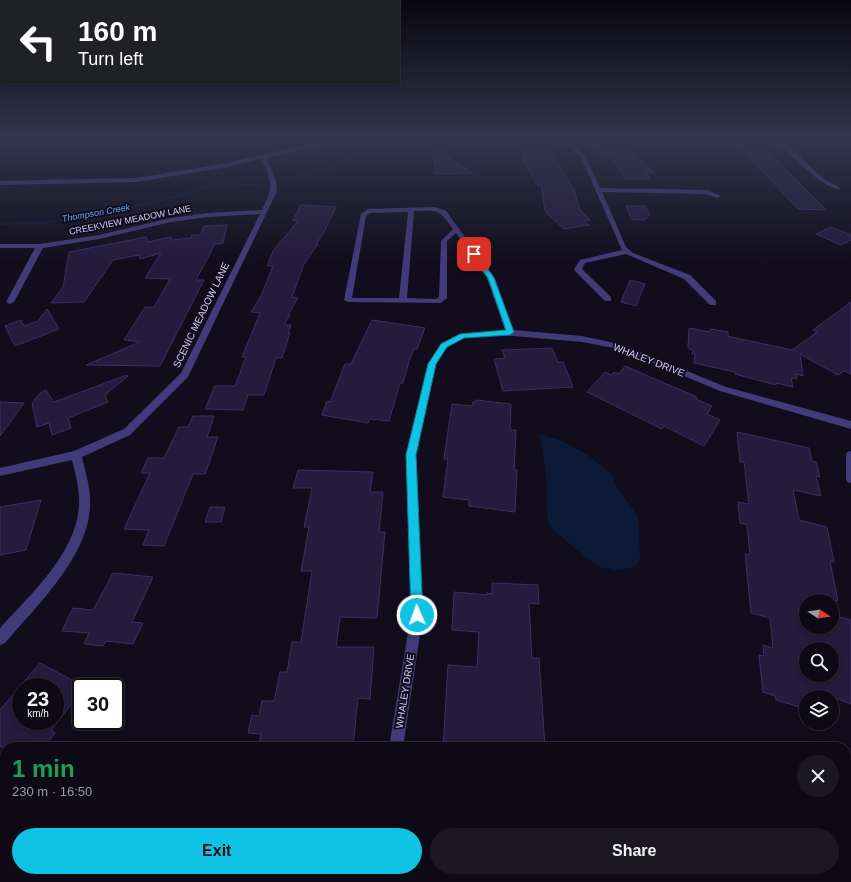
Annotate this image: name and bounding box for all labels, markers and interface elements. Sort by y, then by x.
icon: left [12,16,64,68]
text: 160 m [78,16,157,47]
text: Turn left [78,49,143,69]
water label: Thompson Creek [61,202,131,224]
street label: CREEKVIEW MEADOW LANE [68,203,192,237]
pin [457,237,491,271]
icon: arrive [463,243,485,265]
street label: SCENIC MEADOW LANE [171,260,231,369]
street label: WHALEY DRIVE [612,341,686,379]
position arrow [396,594,438,636]
north arrow [799,594,839,634]
map controls [799,594,839,730]
button: search [799,642,839,682]
street label: WHALEY DRIVE [394,653,416,729]
speed limit sign: 30 [72,678,124,730]
text: 23 [27,688,49,710]
button: layers [799,690,839,730]
text: km/h [27,708,49,719]
text: 1 min [12,755,75,782]
button: close [797,755,839,797]
text: 230 m · 16:50 [12,784,92,799]
button: Exit [12,828,422,874]
button: Share [430,828,839,874]

